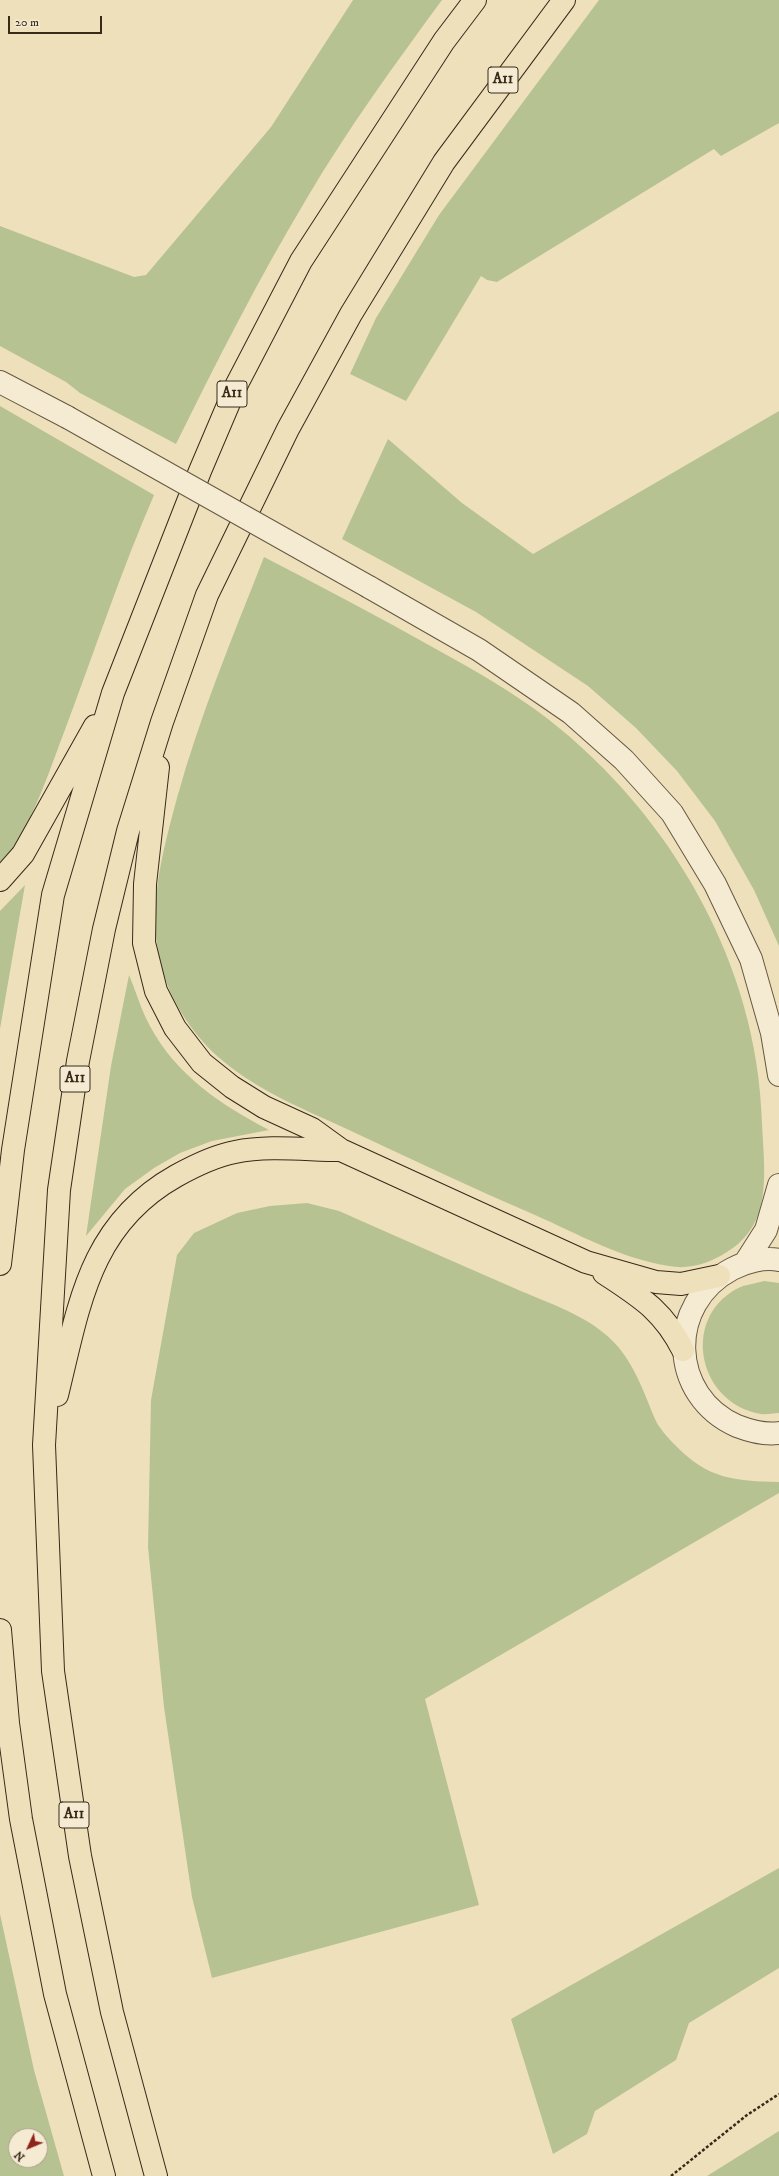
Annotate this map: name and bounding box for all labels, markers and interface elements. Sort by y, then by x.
scale bar [10,8,104,34]
text: 20 m [15,15,39,30]
road number: A11 [488,67,518,93]
road number: A11 [217,381,247,407]
road number: A11 [60,1066,90,1092]
road number: A11 [59,1802,89,1828]
north arrow [8,2128,48,2168]
text: N [12,2148,28,2164]

